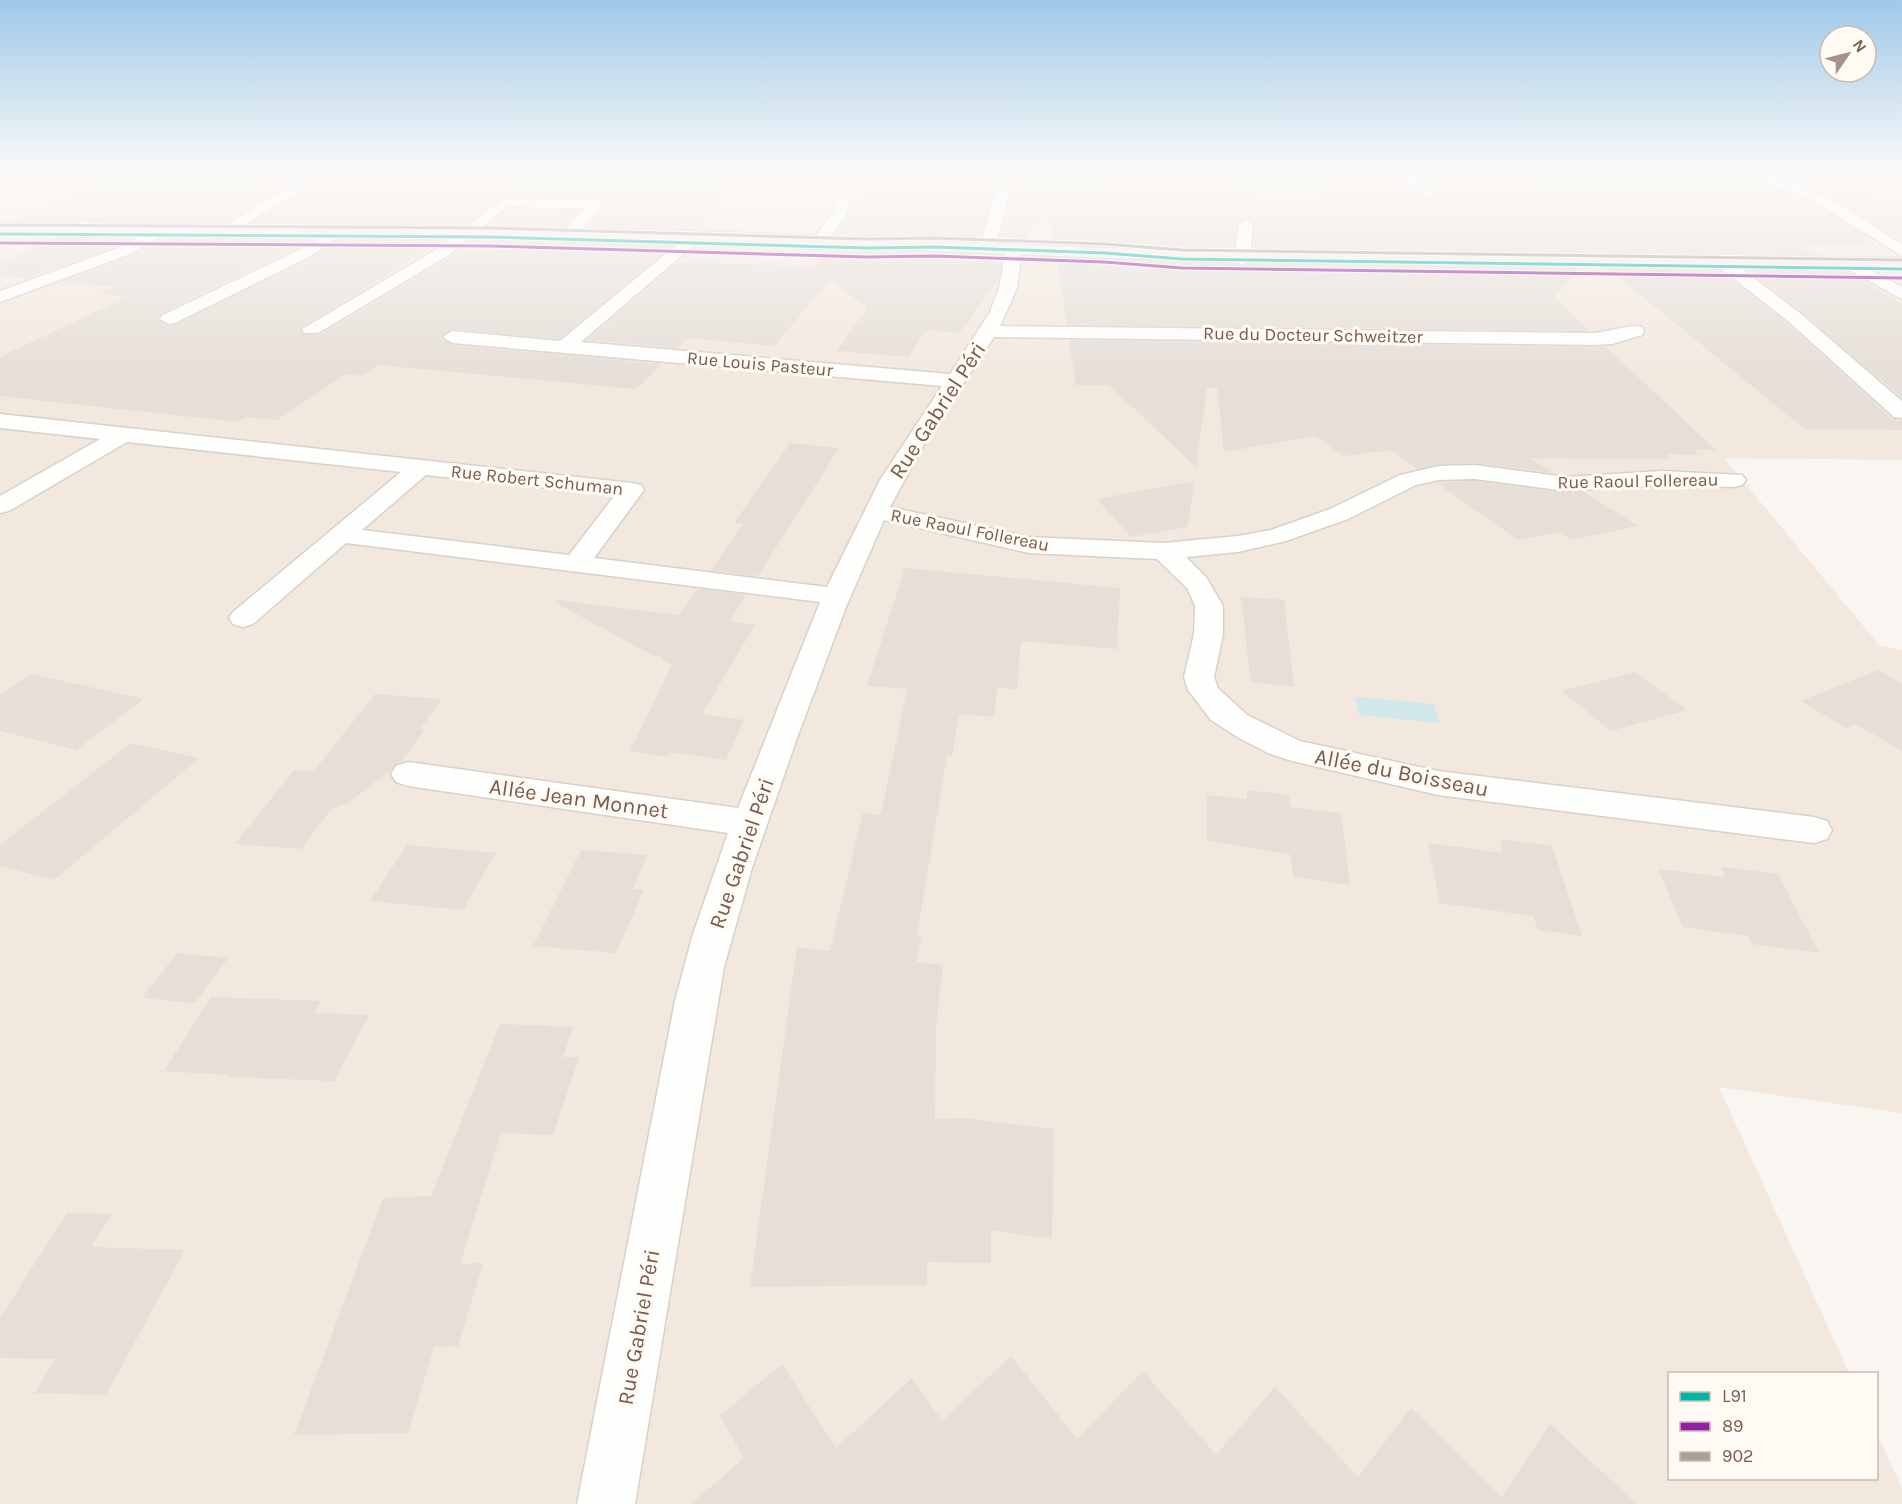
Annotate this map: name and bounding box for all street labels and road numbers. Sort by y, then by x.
street label: Rue du Docteur Schweitzer [1203,322,1424,348]
street label: Rue Gabriel Péri [884,337,992,484]
street label: Rue Louis Pasteur [686,347,834,381]
street label: Rue Robert Schuman [450,460,624,500]
street label: Rue Raoul Follereau [1557,469,1719,493]
street label: Rue Raoul Follereau [889,504,1051,556]
street label: Allée du Boisseau [1313,743,1491,803]
street label: Allée Jean Monnet [488,774,670,824]
street label: Rue Gabriel Péri [704,774,780,932]
street label: Rue Gabriel Péri [612,1247,665,1407]

